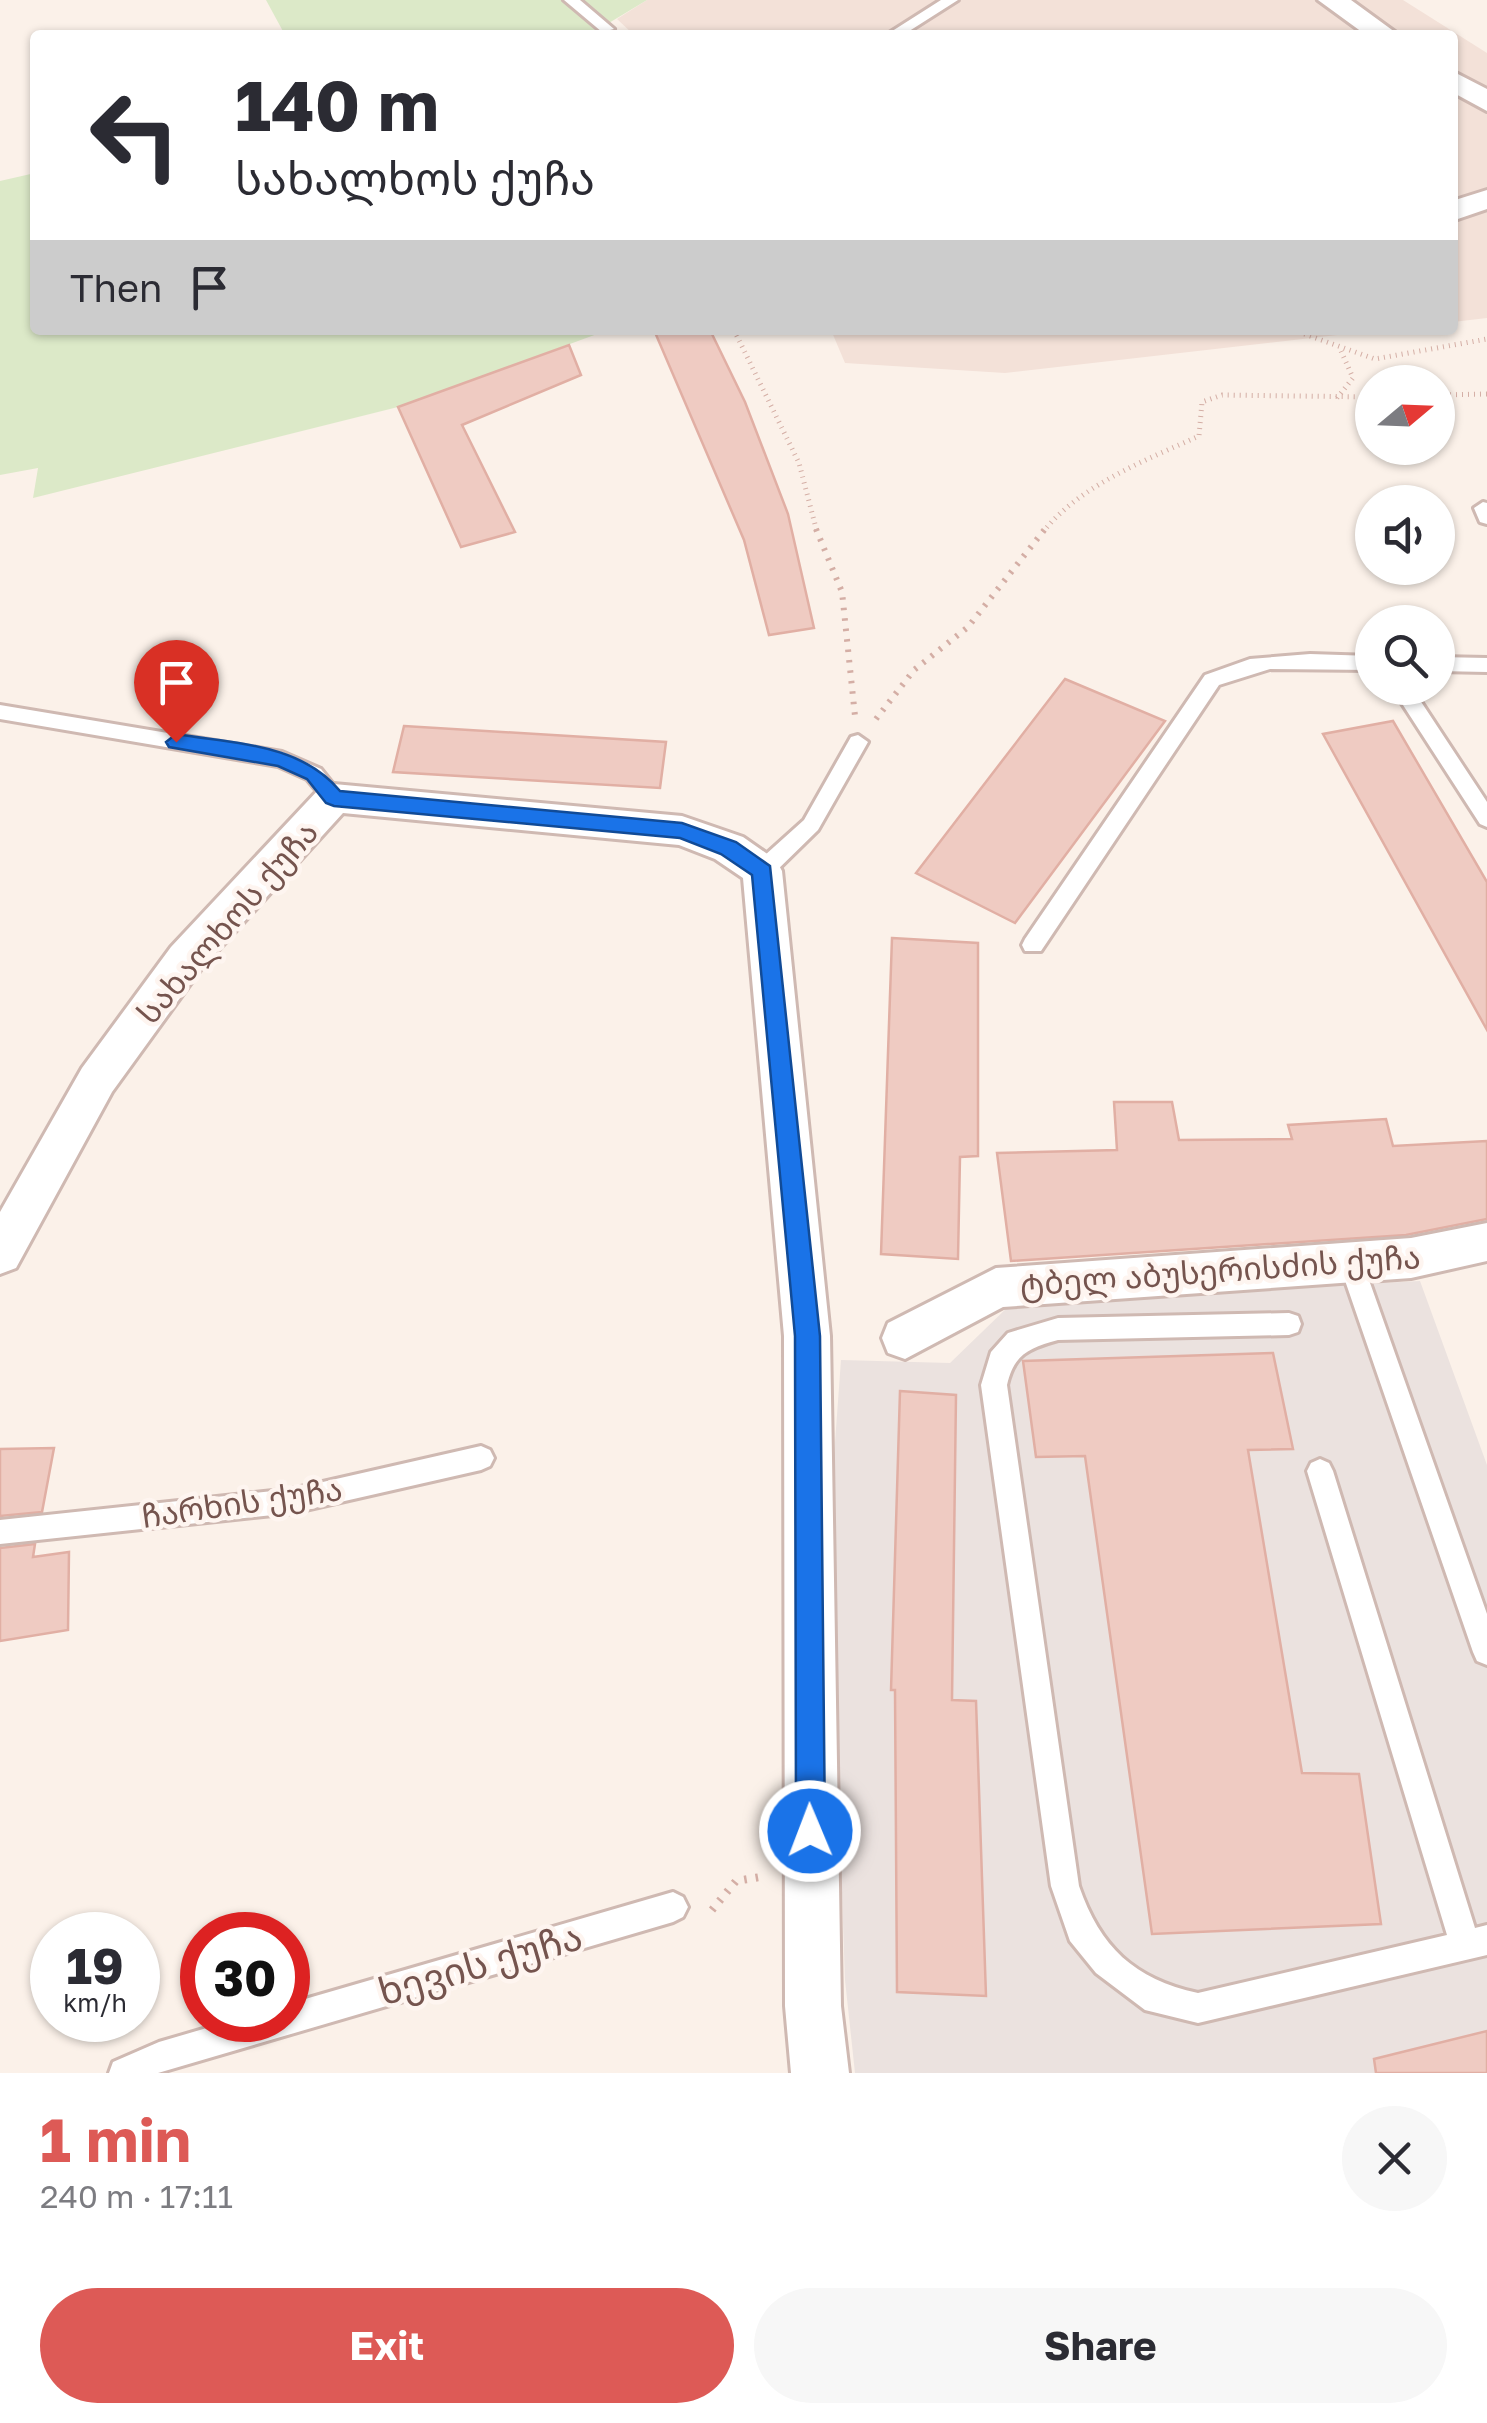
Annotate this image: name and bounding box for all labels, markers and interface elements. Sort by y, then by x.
text: 140 m [235,62,439,146]
icon: left [70,70,200,200]
text: სახალხოს ქუჩა [235,151,595,205]
icon: arrive [182,260,237,315]
text: Then [70,265,162,310]
north arrow [1355,365,1455,465]
map controls [1355,365,1455,705]
button: sound [1355,485,1455,585]
button: search [1355,605,1455,705]
pin [134,640,219,743]
icon: arrive [149,655,204,710]
street label: სახალხოს ქუჩა [129,813,327,1032]
street label: ტბელ აბუსერისძის ქუჩა [1018,1237,1422,1305]
street label: ჩარხის ქუჩა [139,1469,345,1536]
position arrow [758,1779,862,1883]
speed limit sign: 30 [180,1912,310,2042]
street label: ხევის ქუჩა [373,1912,588,2015]
text: 19 [66,1935,124,1995]
text: km/h [63,1987,127,2018]
text: 1 min [40,2103,191,2175]
button: close [1342,2106,1447,2211]
text: 240 m · 17:11 [40,2177,233,2215]
button: Exit [40,2288,734,2403]
button: Share [754,2288,1447,2403]

